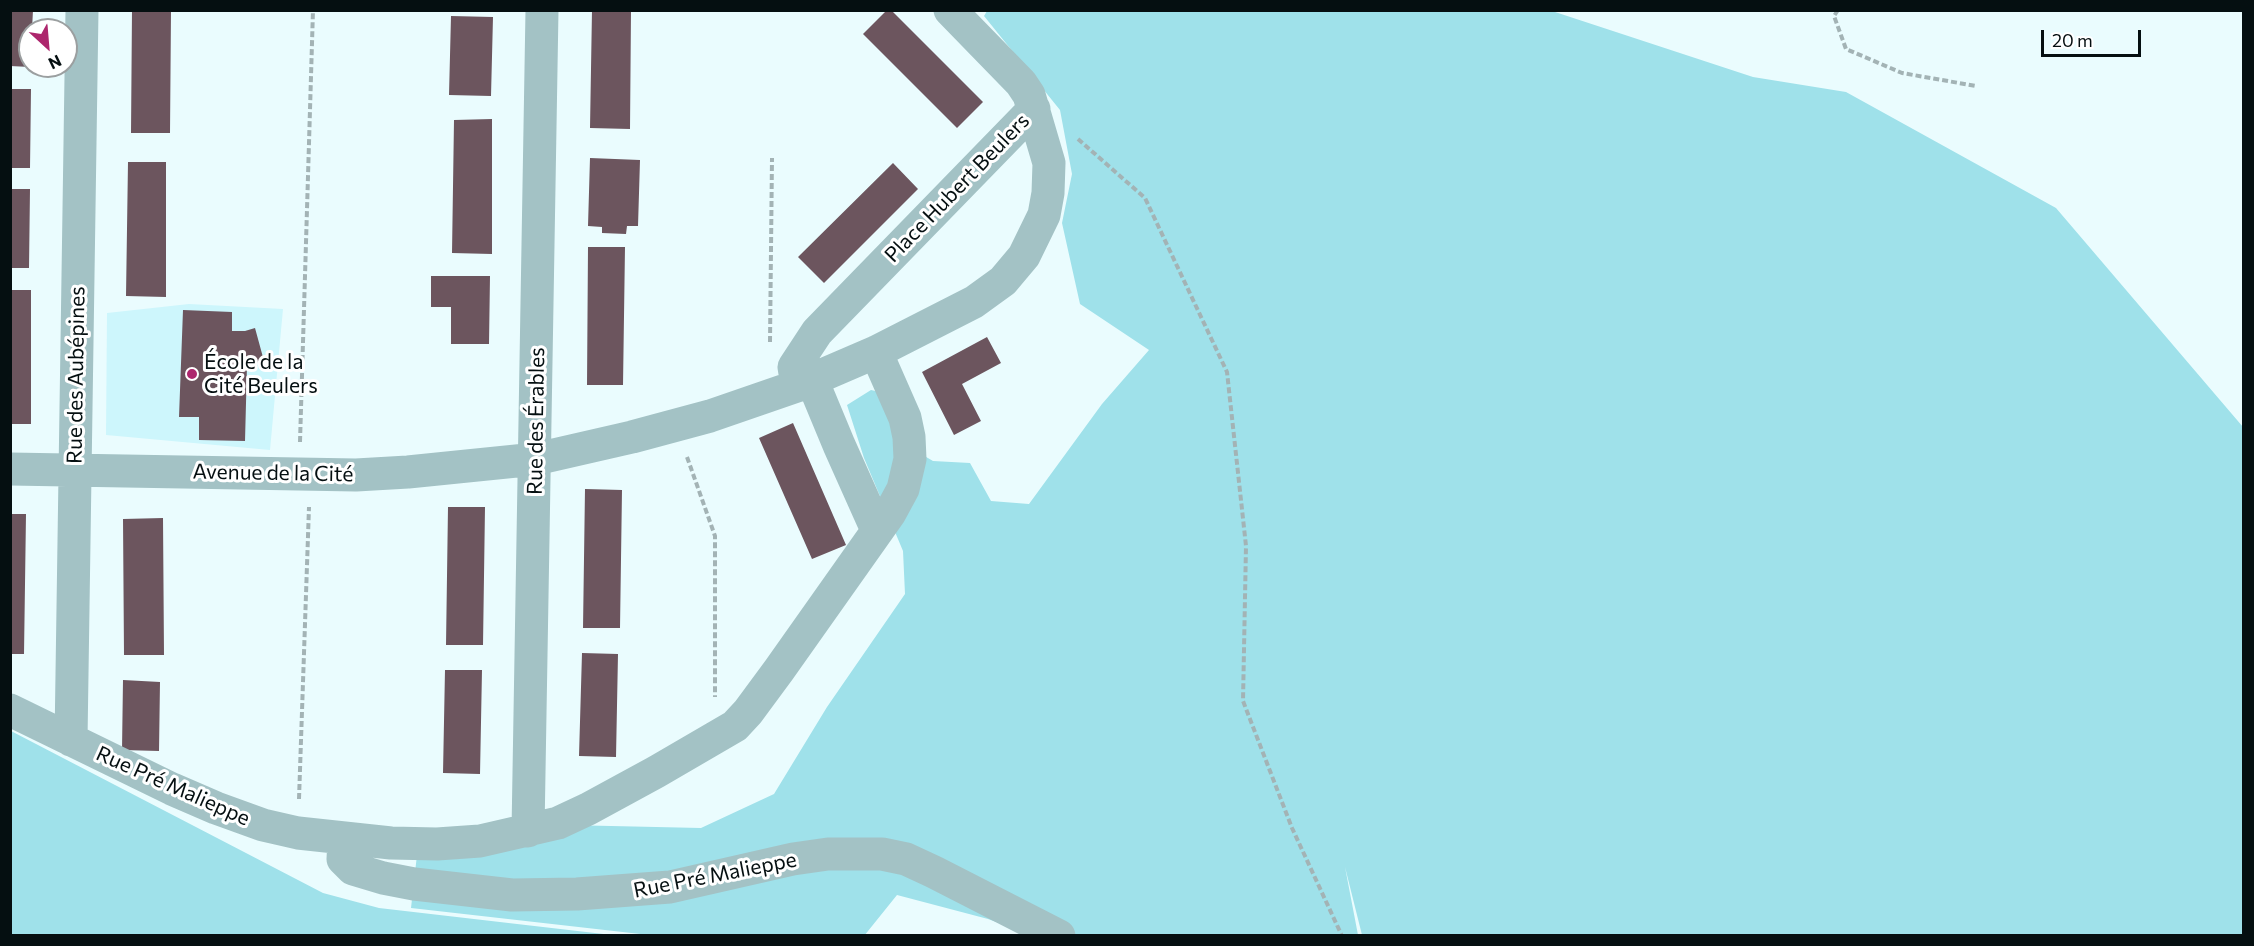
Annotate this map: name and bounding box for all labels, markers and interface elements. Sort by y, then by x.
north arrow [18,18,78,78]
scale bar [2044,18,2144,56]
text: 20 m [2052,29,2093,51]
text: N [46,52,65,74]
street label: Place Hubert Beulers [879,108,1035,268]
street label: Rue des Aubépines [62,286,90,464]
street label: Rue des Érables [522,347,550,495]
place label: École de la Cité Beulers [204,349,318,399]
marker: École de la Cité Beulers [185,367,199,381]
street label: Avenue de la Cité [192,459,354,487]
street label: Rue Pré Malieppe [92,741,254,831]
street label: Rue Pré Malieppe [631,847,799,903]

